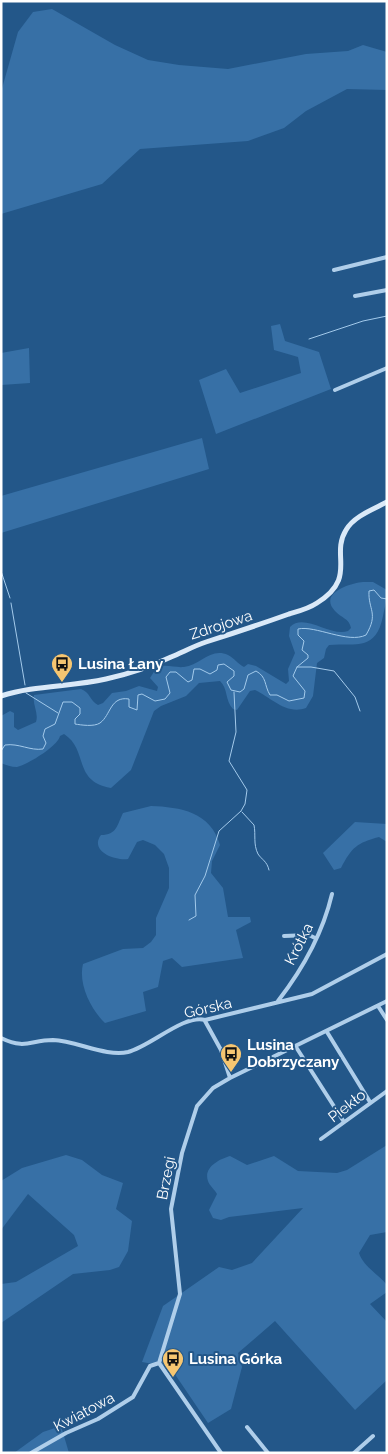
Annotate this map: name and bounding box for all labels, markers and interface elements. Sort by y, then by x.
street label: Zdrojowa [187,606,255,644]
bus stop icon: Lusina Łany [50,652,74,683]
place label: Lusina Łany [78,655,164,673]
street label: Krótka [281,920,317,968]
street label: Górska [182,994,234,1022]
place label: Lusina Dobrzyczany [247,1036,340,1071]
bus stop icon: Lusina Dobrzyczany [219,1042,243,1073]
street label: Piekło [325,1086,369,1126]
street label: Brzegi [153,1155,179,1201]
bus stop icon: Lusina Górka [161,1347,185,1378]
place label: Lusina Górka [189,1350,283,1368]
street label: Kwiatowa [50,1388,118,1436]

